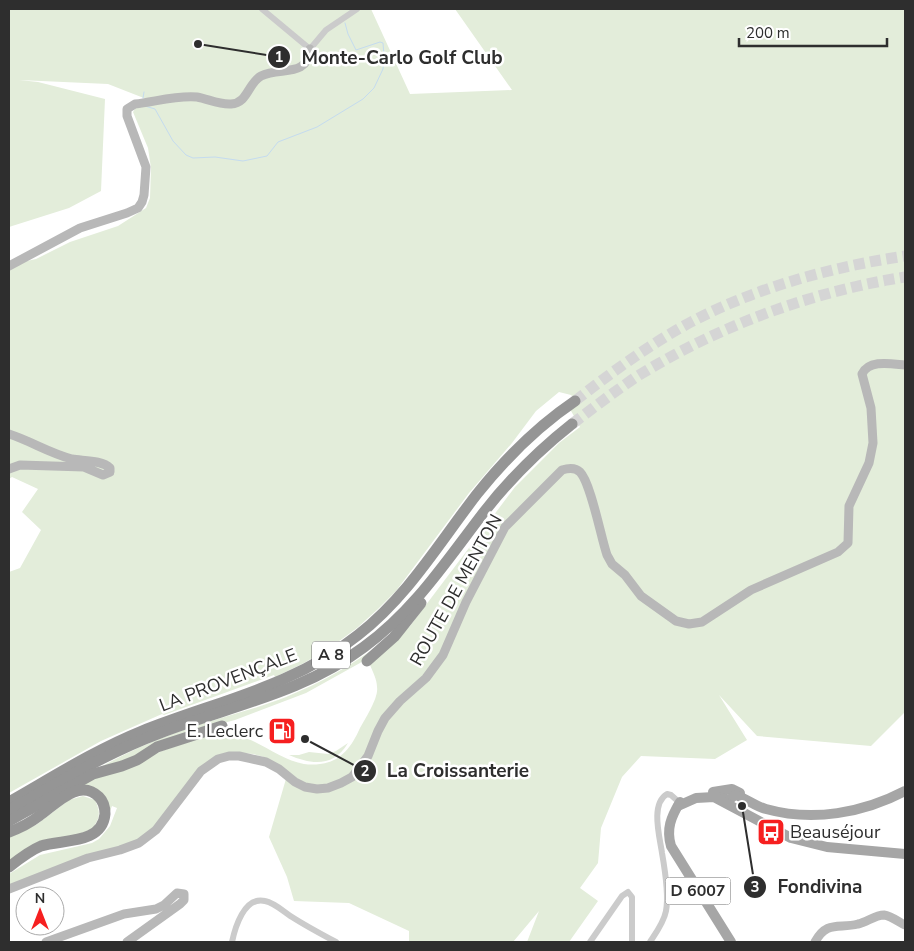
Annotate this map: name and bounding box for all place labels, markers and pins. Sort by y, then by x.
callout: Monte-Carlo Golf Club [266,40,512,74]
fuel station icon: E. Leclerc [267,716,297,746]
place label: E. Leclerc [187,719,263,743]
callout: La Croissanterie [352,754,539,788]
bus stop icon: Beauséjour [756,817,786,847]
place label: Beauséjour [790,820,881,844]
callout: Fondivina [743,870,873,904]

